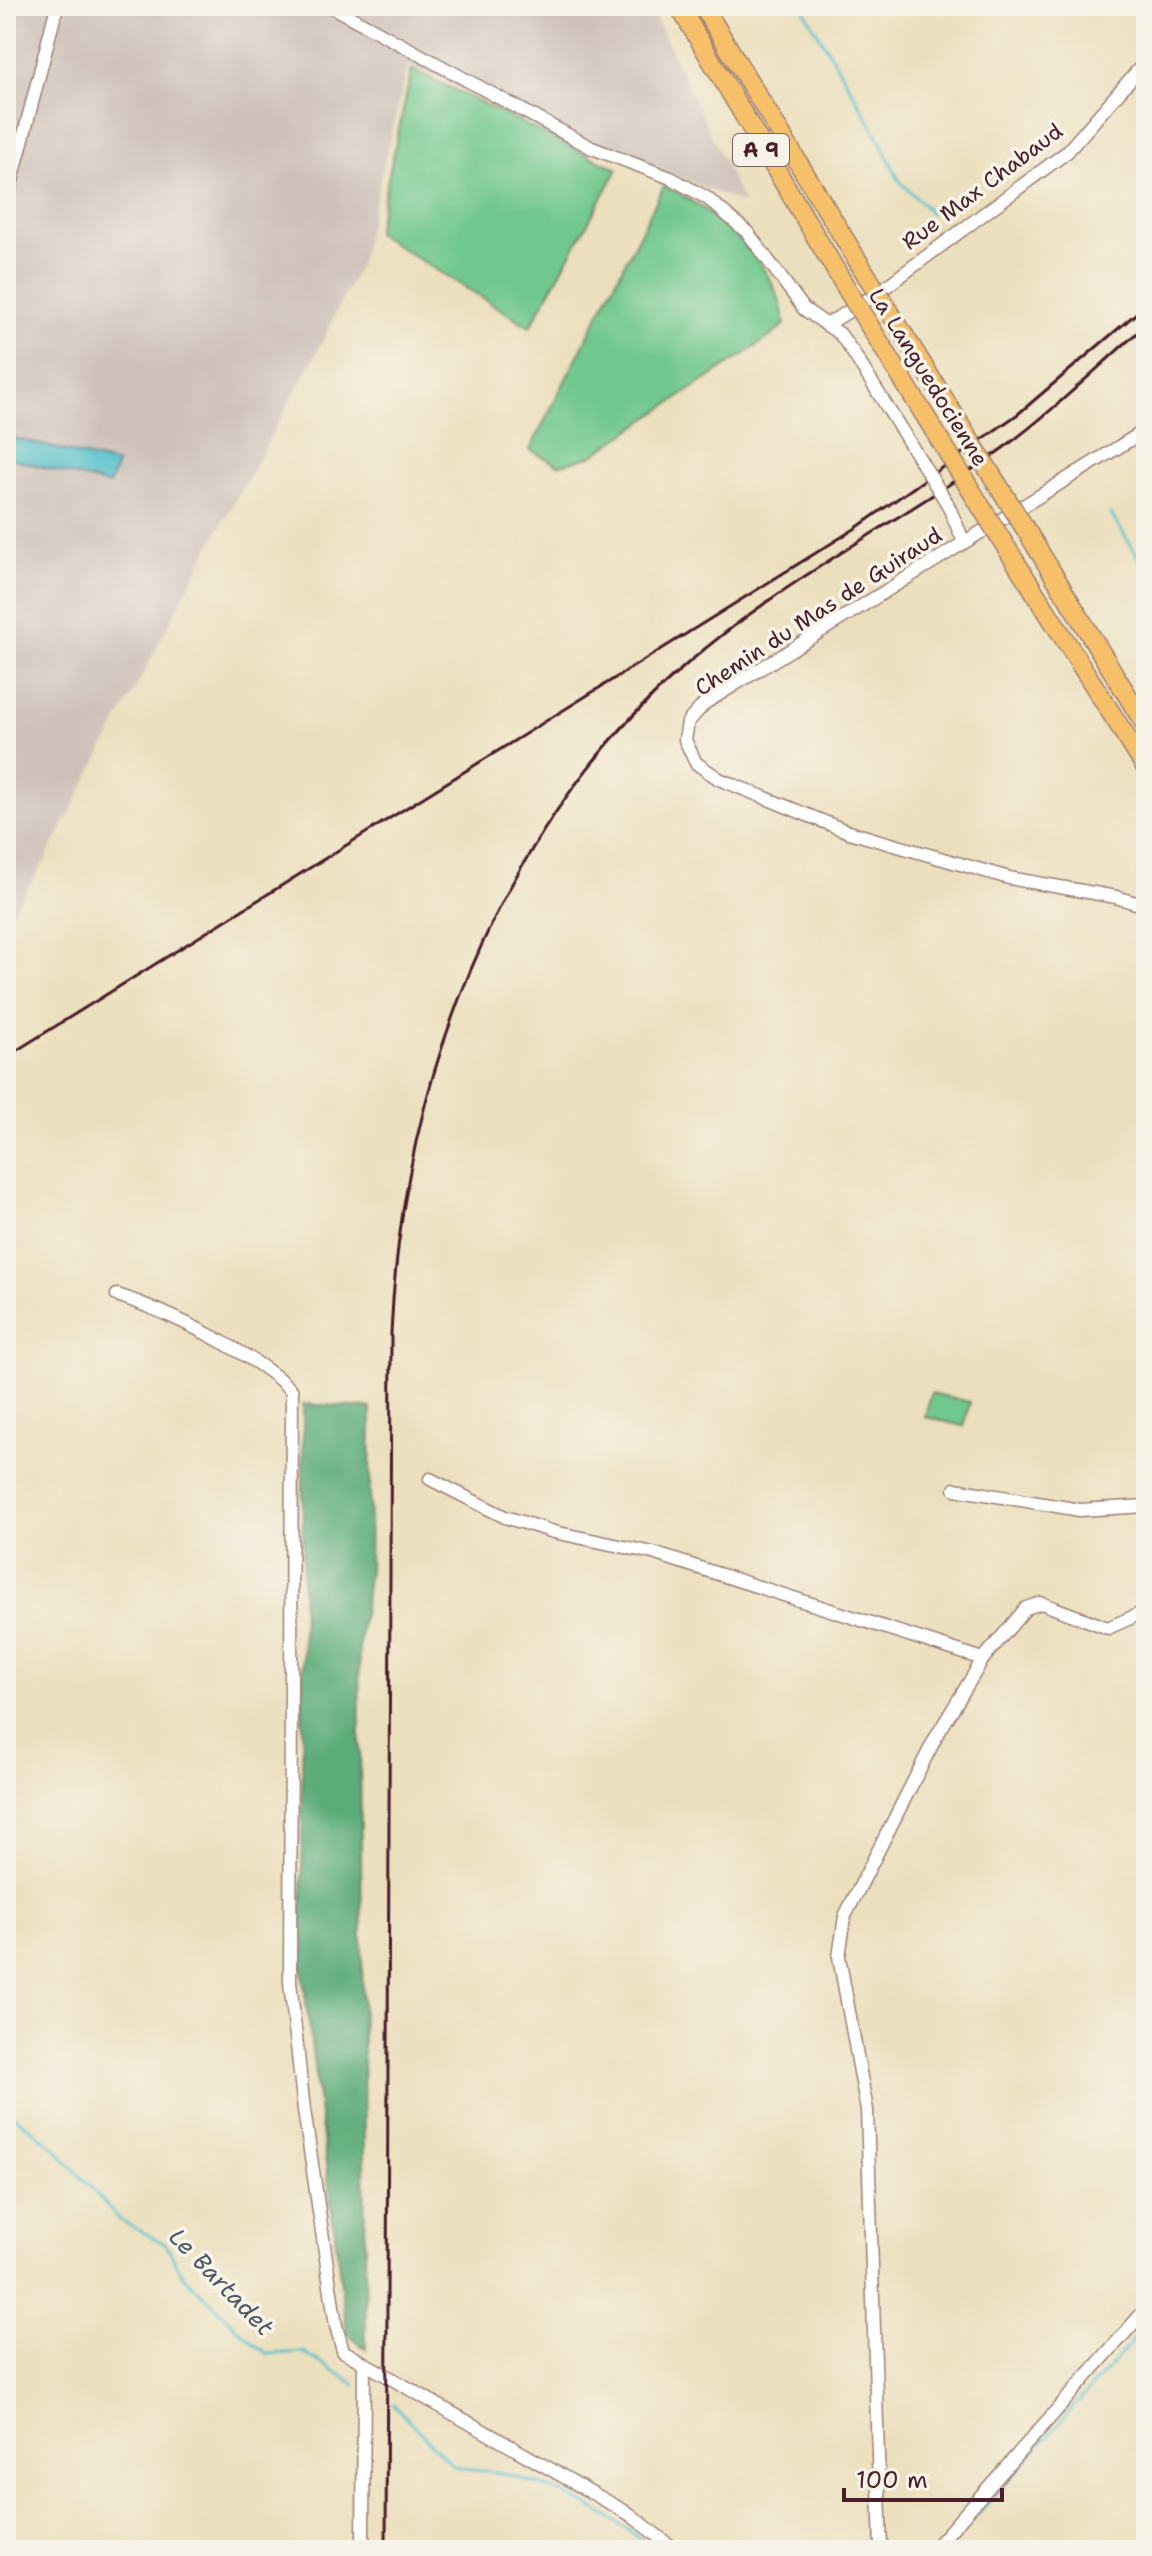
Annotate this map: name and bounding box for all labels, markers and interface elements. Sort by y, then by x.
street label: Rue Max Chabaud [896,116,1069,256]
road number: A 9 [733,134,789,166]
street label: La Languedocienne [862,283,995,472]
street label: Chemin du Mas de Guiraud [689,521,947,702]
water label: Le Bartadet [162,2221,281,2343]
scale bar [844,2452,1002,2502]
text: 100 m [856,2464,928,2496]

